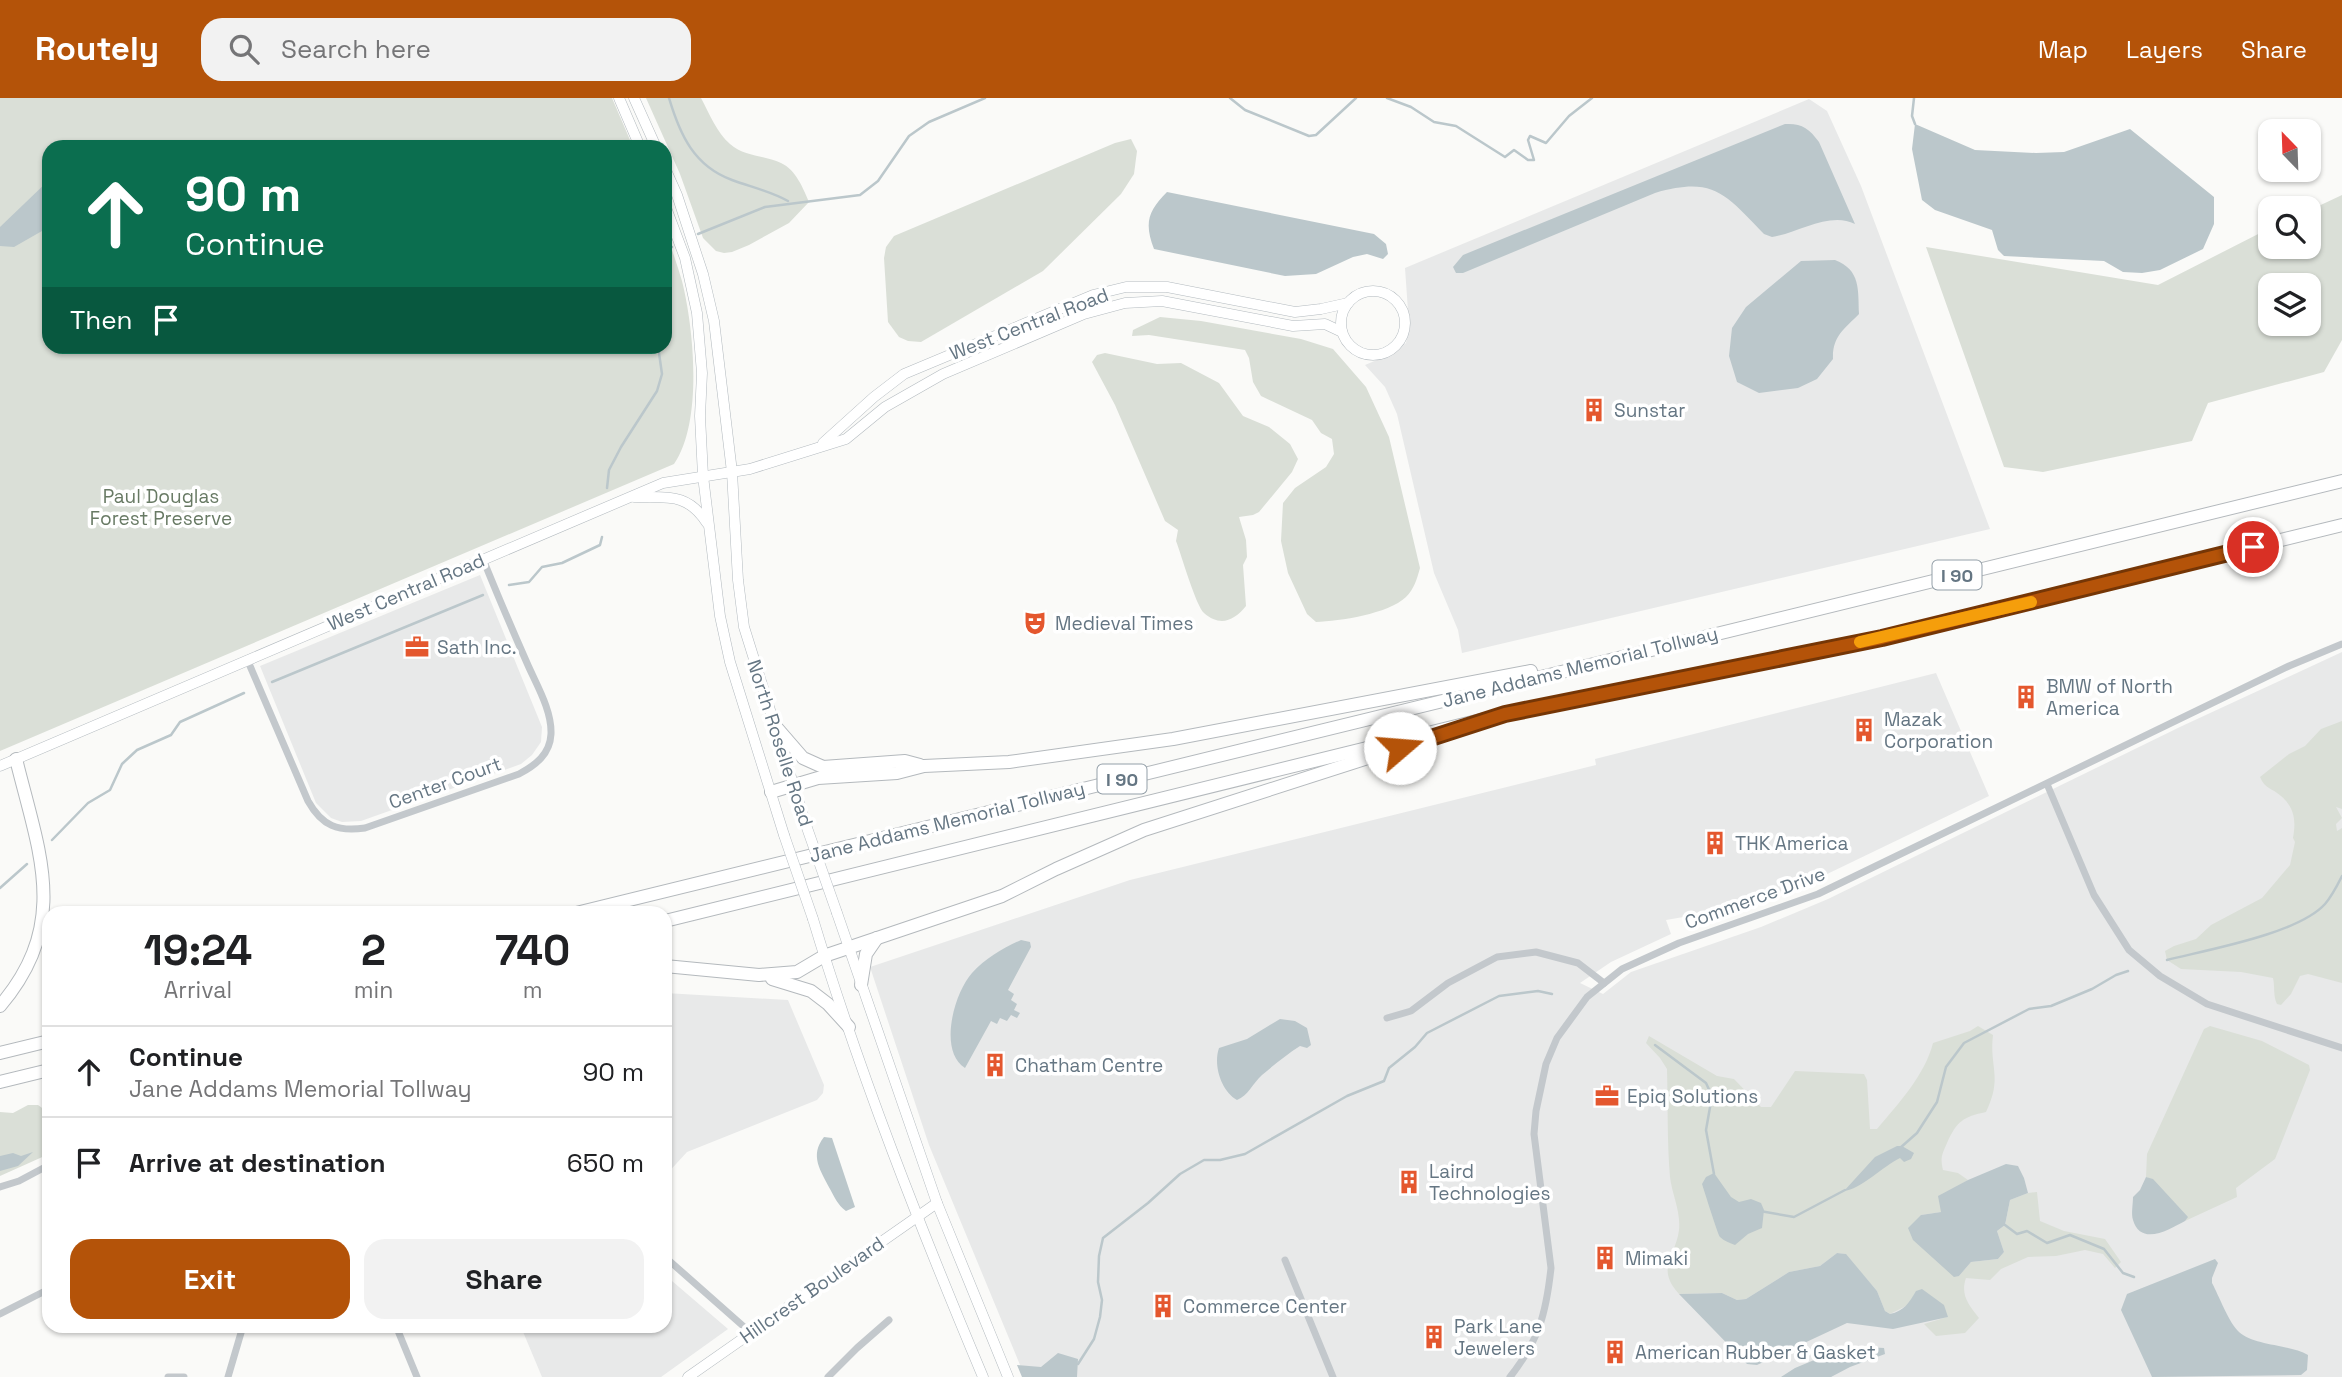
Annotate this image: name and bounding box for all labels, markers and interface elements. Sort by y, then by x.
search box [201,18,691,81]
text: Routely [35,28,159,70]
icon: search [225,30,263,68]
text: Search here [281,32,431,66]
text: Map [2038,34,2088,65]
text: Layers [2126,34,2203,65]
text: Share [2241,34,2307,65]
north arrow [2258,119,2320,182]
map controls [2258,119,2321,336]
text: 90 m [185,163,301,225]
icon: ahead [70,168,161,259]
button: search [2258,196,2321,259]
text: Continue [185,224,325,264]
button: layers [2258,273,2321,336]
street label: West Central Road [946,282,1112,366]
icon: arrive [147,301,185,339]
text: Then [70,303,133,337]
building icon: Sunstar [1580,396,1608,424]
place label: Sunstar [1614,398,1686,423]
park label: Paul Douglas Forest Preserve [90,484,232,531]
pin [2223,517,2283,577]
icon: arrive [2234,528,2272,566]
street label: West Central Road [324,548,488,636]
road number: I 90 [1932,560,1982,589]
theatre icon: Medieval Times [1021,609,1049,637]
place label: Medieval Times [1055,611,1194,636]
street label: Jane Addams Memorial Tollway [1440,621,1720,713]
office icon: Sath Inc. [403,633,431,661]
place label: Sath Inc. [437,635,517,660]
street label: North Roselle Road [741,656,819,830]
place label: BMW of North America [2046,674,2173,721]
building icon: BMW of North America [2012,683,2040,711]
place label: Mazak Corporation [1884,707,1993,754]
position arrow [1363,711,1437,785]
building icon: Mazak Corporation [1850,716,1878,744]
street label: Center Court [385,751,505,815]
road number: I 90 [1098,764,1146,794]
street label: Jane Addams Memorial Tollway [807,776,1087,868]
building icon: THK America [1701,829,1729,857]
place label: THK America [1735,831,1849,856]
street label: Commerce Drive [1681,861,1829,935]
text: 19:24 [144,924,252,977]
text: 2 [361,924,386,977]
text: 740 [495,924,570,977]
text: Arrival [164,975,232,1005]
text: min [354,975,393,1005]
text: m [523,975,543,1005]
text: Continue [129,1040,243,1074]
building icon: Chatham Centre [981,1051,1009,1079]
icon: ahead [70,1053,108,1091]
place label: Chatham Centre [1015,1053,1163,1078]
text: 90 m [582,1055,644,1089]
text: Jane Addams Memorial Tollway [129,1074,472,1104]
office icon: Epiq Solutions [1593,1082,1621,1110]
place label: Epiq Solutions [1627,1084,1758,1109]
icon: arrive [70,1144,108,1182]
text: Arrive at destination [129,1146,386,1180]
text: 650 m [567,1146,644,1180]
place label: Laird Technologies [1429,1159,1550,1206]
building icon: Laird Technologies [1395,1168,1423,1196]
street label: Hillcrest Boulevard [735,1231,889,1349]
button: Exit [70,1239,350,1319]
button: Share [364,1239,644,1319]
building icon: Mimaki [1591,1244,1619,1272]
place label: Mimaki [1625,1246,1688,1271]
building icon: Commerce Center [1149,1292,1177,1320]
place label: Commerce Center [1183,1294,1347,1319]
place label: Park Lane Jewelers [1454,1314,1543,1361]
building icon: Park Lane Jewelers [1420,1323,1448,1351]
building icon: American Rubber & Gasket [1601,1338,1629,1366]
place label: American Rubber & Gasket [1635,1340,1876,1365]

